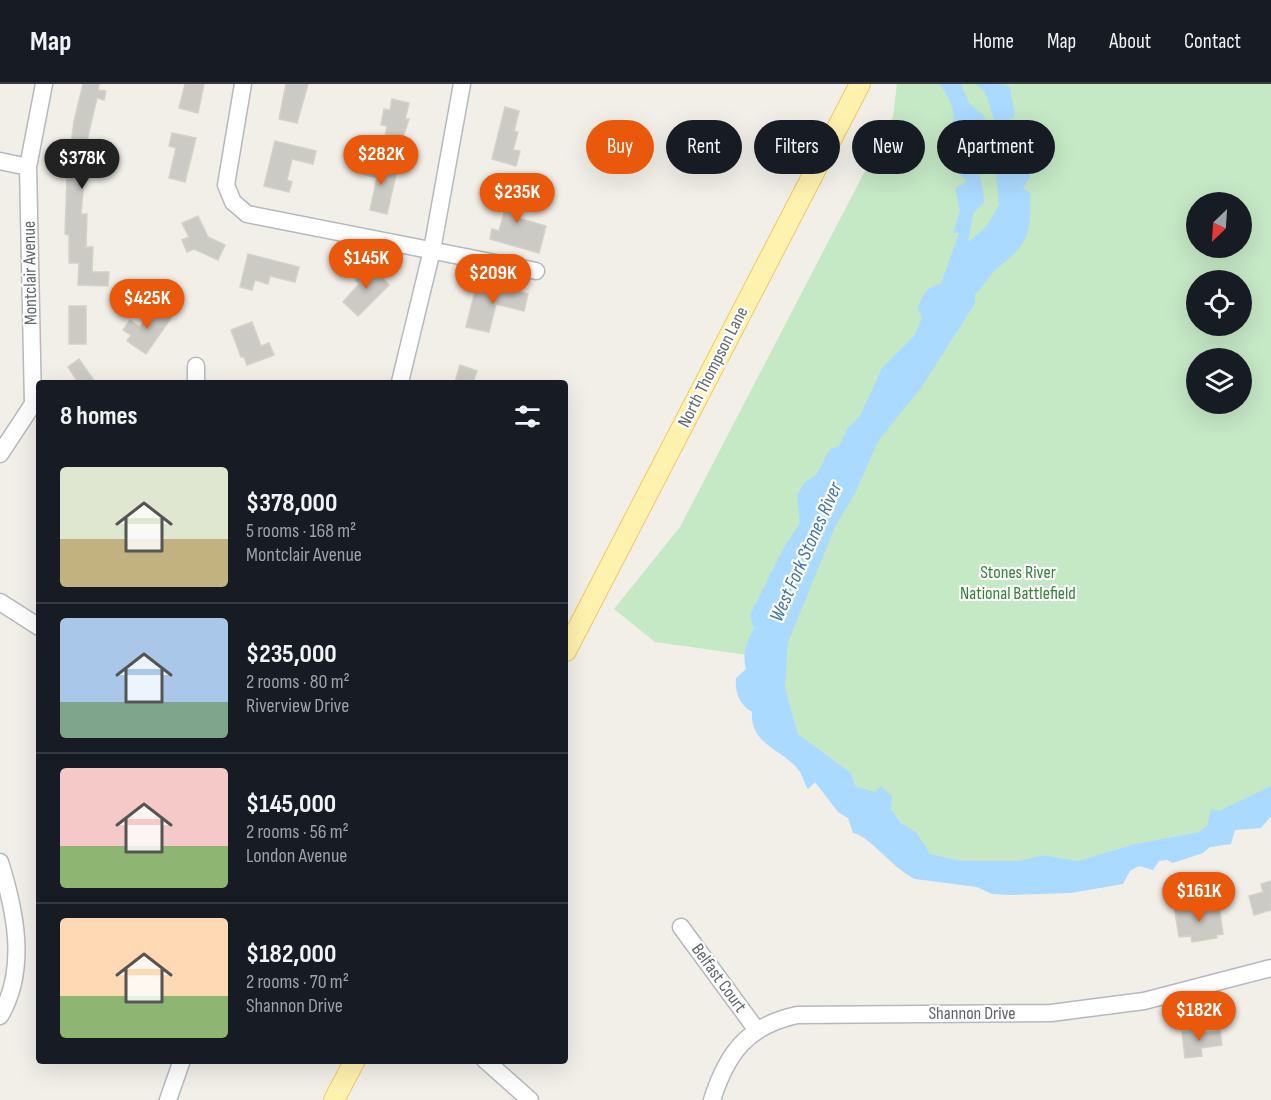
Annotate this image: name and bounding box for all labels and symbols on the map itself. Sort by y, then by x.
pin: $282K [339,135,423,186]
pin: $378K [40,139,124,190]
pin: $235K [475,173,559,224]
north arrow [1186,192,1252,258]
street label: Montclair Avenue [19,221,41,325]
pin: $145K [324,239,408,290]
pin: $209K [451,254,535,305]
pin: $425K [105,279,189,330]
street label: North Thompson Lane [674,303,752,431]
water label: West Fork Stones River [765,477,848,625]
park label: Stones River National Battlefield [960,562,1076,604]
pin: $161K [1157,872,1241,923]
street label: Belfast Court [687,940,751,1017]
pin: $182K [1157,991,1241,1042]
street label: Shannon Drive [928,1003,1016,1024]

